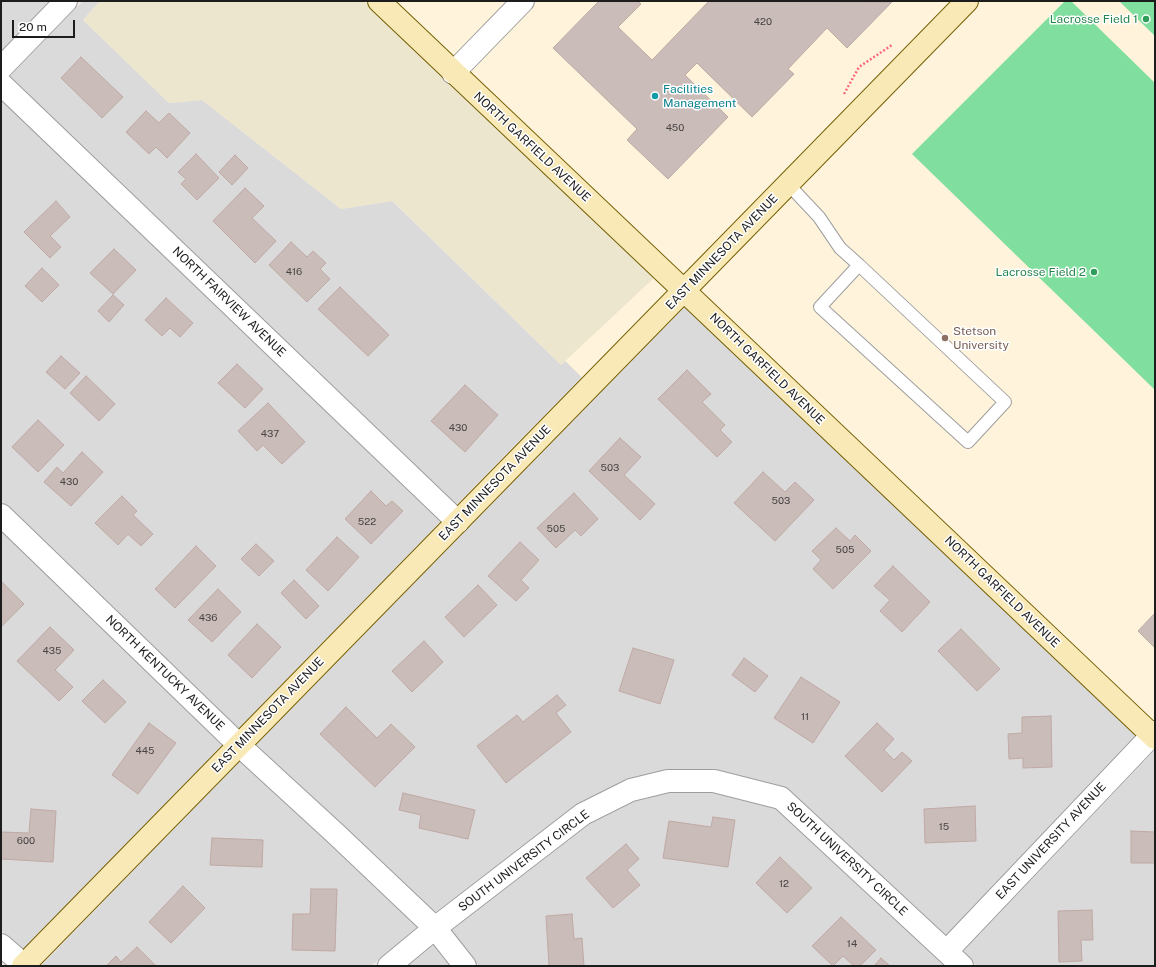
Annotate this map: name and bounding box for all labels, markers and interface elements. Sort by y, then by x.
scale bar [14,12,77,38]
place label: Lacrosse Field 1 [1050,12,1138,26]
marker: Lacrosse Field 1 [1141,14,1151,24]
house number: 420 [754,16,772,28]
text: 20 m [19,20,47,34]
place label: Facilities Management [663,82,736,110]
street label: NORTH GARFIELD AVENUE [471,89,593,205]
marker: Facilities Management [650,91,660,101]
house number: 450 [666,122,684,134]
street label: EAST MINNESOTA AVENUE [663,191,781,313]
street label: NORTH FAIRVIEW AVENUE [169,244,289,360]
place label: Lacrosse Field 2 [996,265,1086,279]
house number: 416 [286,266,302,278]
marker: Lacrosse Field 2 [1089,267,1099,277]
street label: NORTH GARFIELD AVENUE [706,310,828,428]
place label: Stetson University [953,324,1009,352]
marker: Stetson University [940,333,950,343]
street label: EAST MINNESOTA AVENUE [436,422,554,544]
house number: 430 [449,422,467,434]
house number: 437 [261,428,279,440]
house number: 503 [601,462,619,474]
house number: 430 [60,476,78,488]
house number: 503 [772,495,790,507]
house number: 522 [358,516,376,528]
house number: 505 [547,523,565,535]
street label: NORTH GARFIELD AVENUE [941,533,1063,651]
house number: 505 [836,544,854,556]
street label: NORTH KENTUCKY AVENUE [103,612,227,734]
house number: 436 [199,612,217,624]
house number: 435 [43,645,61,657]
street label: EAST MINNESOTA AVENUE [209,654,327,776]
house number: 11 [801,711,809,723]
house number: 445 [136,745,154,757]
street label: EAST UNIVERSITY AVENUE [993,779,1109,903]
street label: SOUTH UNIVERSITY CIRCLE [784,799,910,919]
street label: SOUTH UNIVERSITY CIRCLE [456,807,592,915]
house number: 15 [939,821,949,833]
house number: 600 [17,835,35,847]
house number: 12 [779,878,789,890]
house number: 14 [847,938,857,950]

